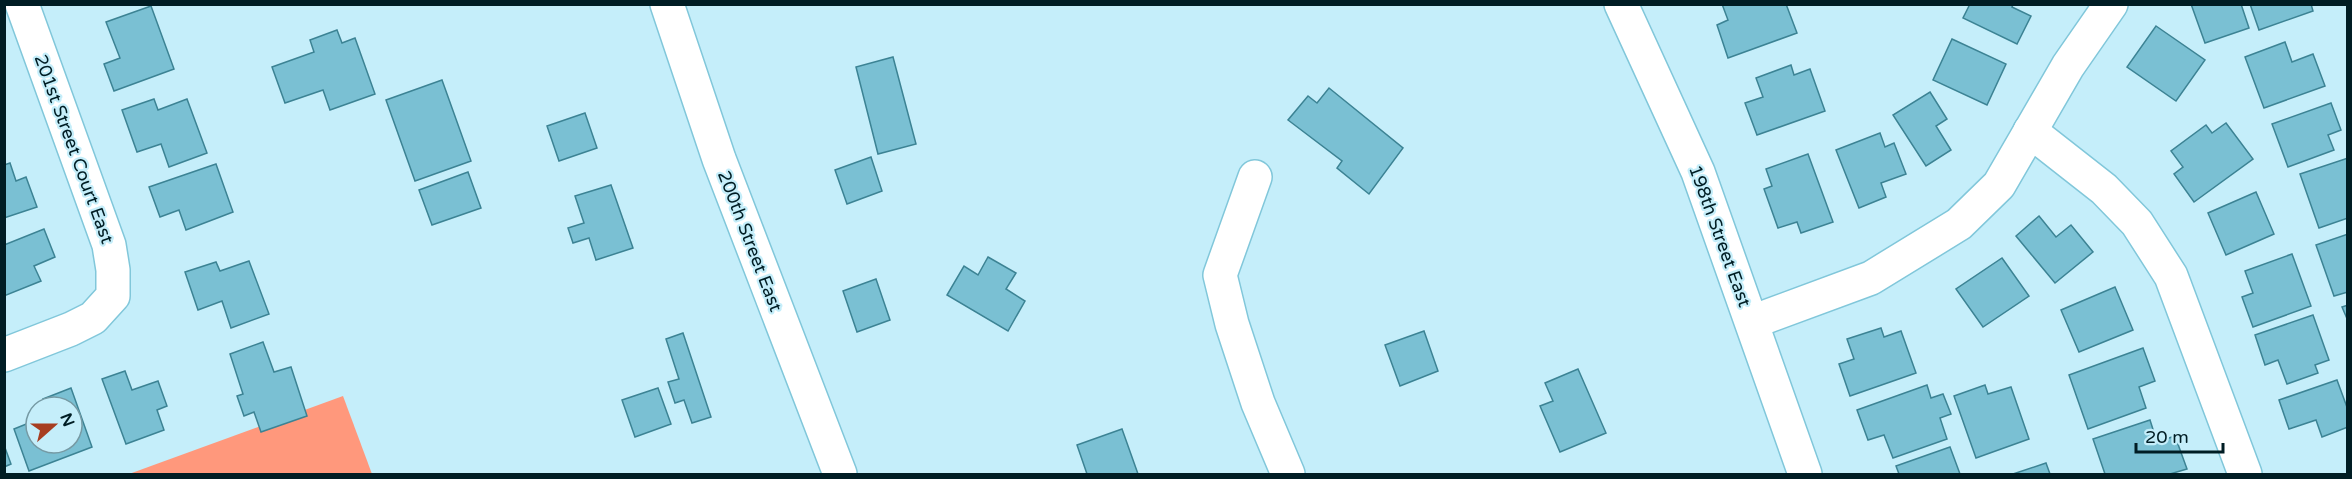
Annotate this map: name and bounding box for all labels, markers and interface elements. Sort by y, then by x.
street label: 201st Street Court East [30,51,119,247]
street label: 198th Street East [1684,162,1756,310]
street label: 200th Street East [713,167,787,315]
north arrow [24,395,84,455]
text: N [55,410,79,430]
scale bar [2136,416,2223,454]
text: 20 m [2145,426,2189,448]

